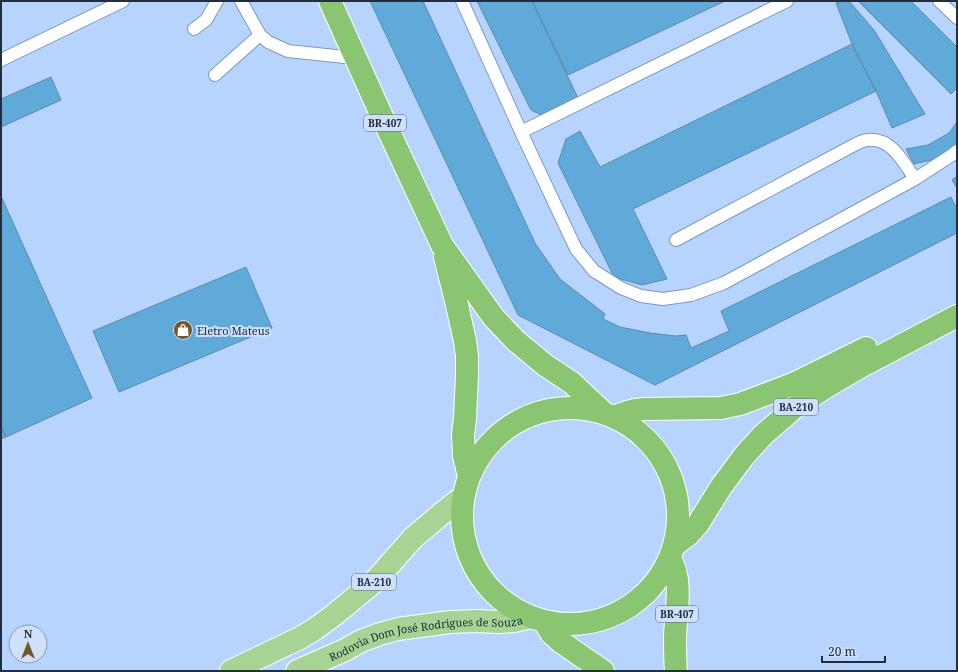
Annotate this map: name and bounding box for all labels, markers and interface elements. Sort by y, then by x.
road number: BR-407 [364,115,406,131]
shop icon: Eletro Mateus [172,319,194,341]
place label: Eletro Mateus [197,323,270,338]
road number: BA-210 [774,399,818,415]
road number: BA-210 [352,574,396,590]
road number: BR-407 [656,606,698,622]
street label: Rodovia Dom José Rodrigues de Souza [326,612,524,664]
north arrow [8,624,48,664]
text: N [24,626,33,641]
scale bar [822,638,885,664]
text: 20 m [828,643,856,660]

